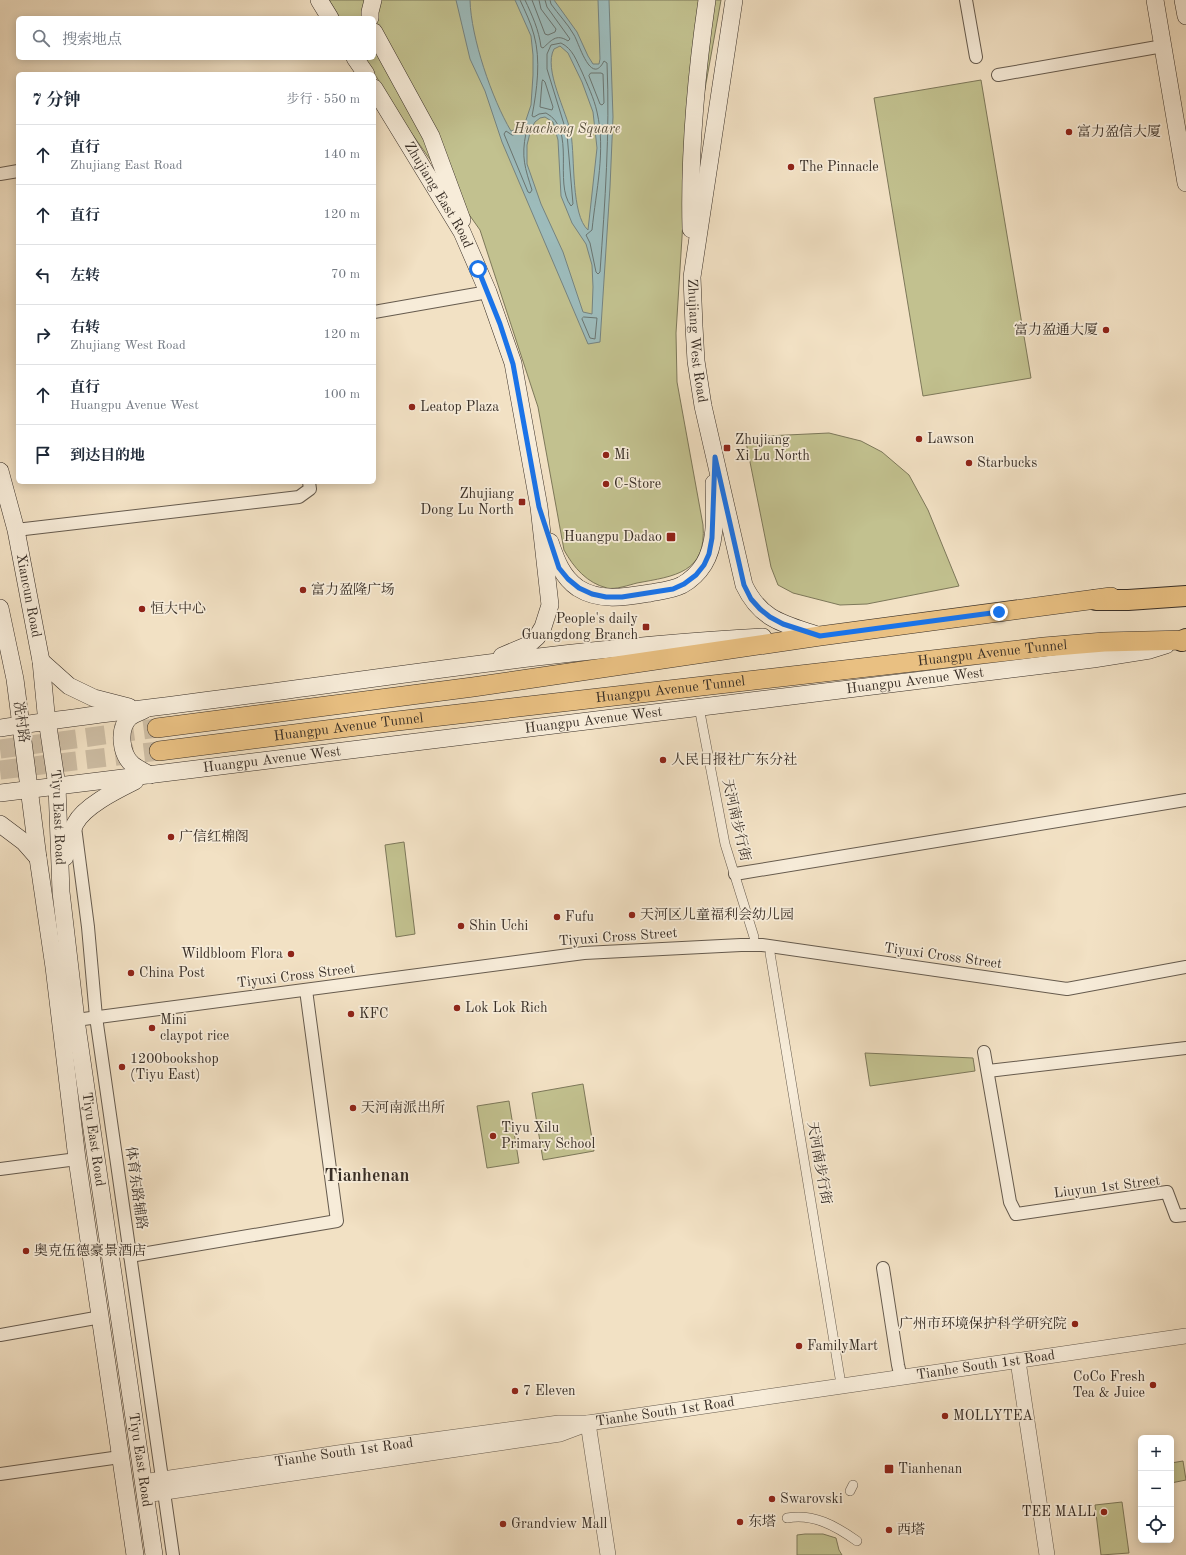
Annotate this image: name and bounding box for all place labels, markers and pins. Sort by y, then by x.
place label: 富力盈信大厦 [1077,124,1161,139]
marker: 富力盈信大厦 [1064,127,1074,137]
place label: The Pinnacle [799,160,879,174]
marker: The Pinnacle [786,162,796,172]
place label: 富力盈通大厦 [1014,322,1098,337]
marker: 富力盈通大厦 [1101,325,1111,335]
place label: Leatop Plaza [420,400,499,414]
marker: Leatop Plaza [407,402,417,412]
place label: Lawson [927,432,975,446]
place label: Zhujiang Xi Lu North [735,433,810,463]
marker: Lawson [914,434,924,444]
marker: Zhujiang Xi Lu North [722,443,732,453]
place label: Mi [614,448,630,462]
marker: Mi [601,450,611,460]
place label: Starbucks [977,456,1037,470]
marker: Starbucks [964,458,974,468]
place label: C-Store [614,477,661,491]
marker: C-Store [601,479,611,489]
place label: Zhujiang Dong Lu North [420,487,514,517]
marker: Zhujiang Dong Lu North [517,497,527,507]
place label: Huangpu Dadao [564,530,662,544]
marker: Huangpu Dadao [665,531,677,543]
place label: 富力盈隆广场 [311,582,395,597]
marker: 富力盈隆广场 [298,585,308,595]
place label: 恒大中心 [150,601,206,616]
marker: 恒大中心 [137,604,147,614]
place label: People's daily Guangdong Branch [522,612,639,642]
marker: People's daily Guangdong Branch [641,622,651,632]
place label: 人民日报社广东分社 [671,752,797,767]
marker: 人民日报社广东分社 [658,755,668,765]
place label: 广信红棉阁 [179,829,249,844]
marker: 广信红棉阁 [166,832,176,842]
place label: 天河区儿童福利会幼儿园 [640,907,794,922]
place label: Fufu [565,910,595,924]
marker: 天河区儿童福利会幼儿园 [627,910,637,920]
marker: Fufu [552,912,562,922]
place label: Shin Uchi [469,919,529,933]
marker: Shin Uchi [456,921,466,931]
place label: Wildbloom Flora [181,947,283,961]
marker: Wildbloom Flora [286,949,296,959]
place label: China Post [139,966,205,980]
marker: China Post [126,968,136,978]
place label: Lok Lok Rich [465,1001,548,1015]
marker: Lok Lok Rich [452,1003,462,1013]
place label: KFC [359,1007,388,1021]
marker: KFC [346,1009,356,1019]
place label: Mini claypot rice [160,1013,229,1043]
marker: Mini claypot rice [147,1023,157,1033]
place label: 1200bookshop (Tiyu East) [130,1052,219,1082]
marker: 1200bookshop (Tiyu East) [117,1062,127,1072]
place label: 天河南派出所 [361,1100,445,1115]
marker: 天河南派出所 [348,1103,358,1113]
place label: Tiyu Xilu Primary School [501,1121,595,1151]
marker: Tiyu Xilu Primary School [488,1131,498,1141]
place label: 奥克伍德豪景酒店 [34,1243,146,1258]
marker: 奥克伍德豪景酒店 [21,1246,31,1256]
place label: 广州市环境保护科学研究院 [899,1316,1067,1331]
marker: 广州市环境保护科学研究院 [1070,1319,1080,1329]
place label: FamilyMart [807,1339,878,1353]
marker: FamilyMart [794,1341,804,1351]
place label: CoCo Fresh Tea & Juice [1072,1370,1145,1400]
marker: CoCo Fresh Tea & Juice [1148,1380,1158,1390]
place label: 7 Eleven [523,1384,576,1398]
marker: 7 Eleven [510,1386,520,1396]
place label: MOLLYTEA [953,1409,1033,1423]
marker: MOLLYTEA [940,1411,950,1421]
place label: Tianhenan [898,1462,963,1476]
marker: Tianhenan [883,1463,895,1475]
place label: Swarovski [780,1492,843,1506]
marker: Swarovski [767,1494,777,1504]
place label: TEE MALL [1022,1505,1096,1519]
marker: TEE MALL [1099,1507,1109,1517]
place label: 东塔 [748,1514,776,1529]
place label: Grandview Mall [511,1517,607,1531]
marker: 东塔 [735,1517,745,1527]
marker: Grandview Mall [498,1519,508,1529]
place label: 西塔 [897,1522,925,1537]
marker: 西塔 [884,1525,894,1535]

